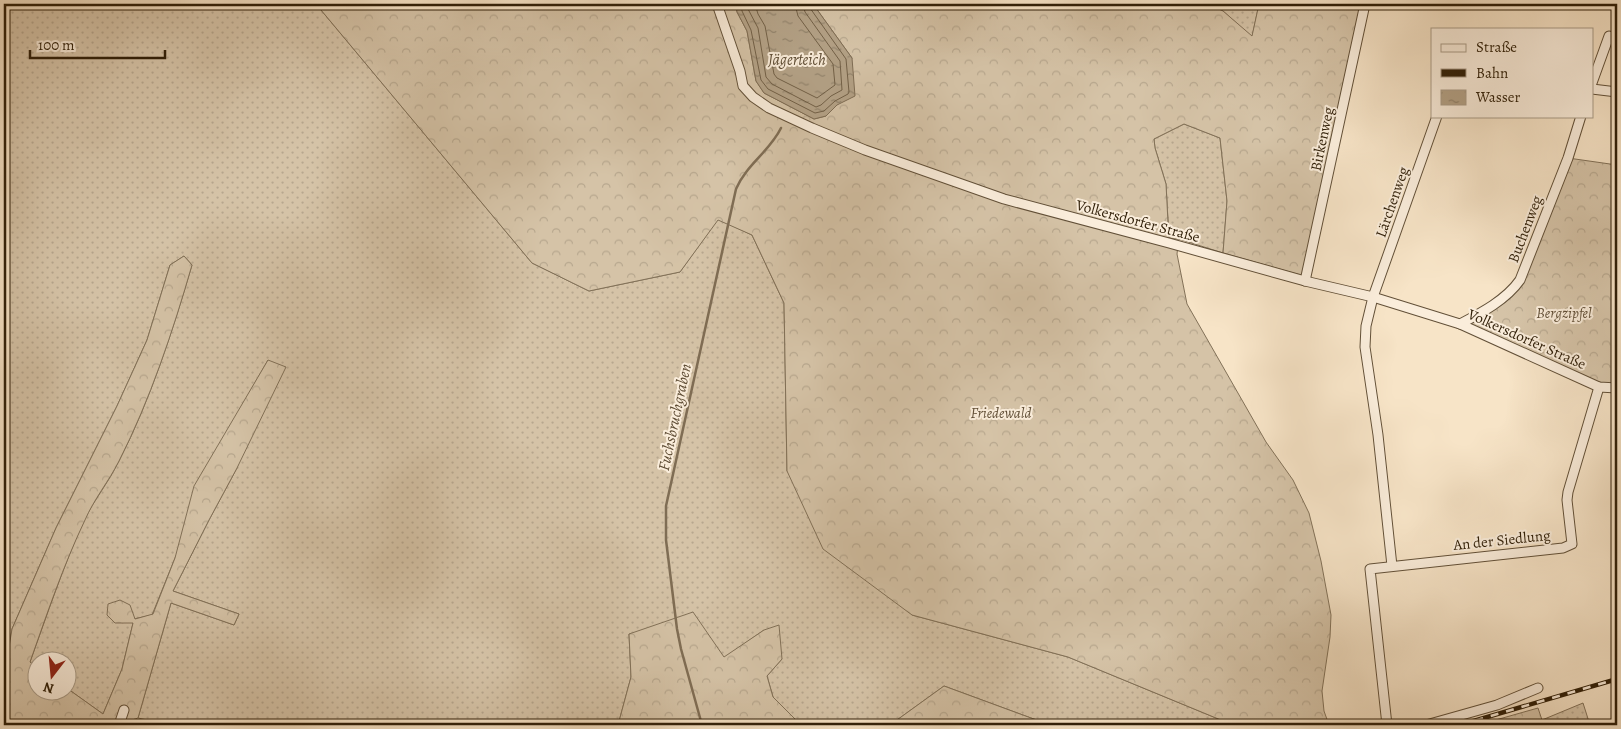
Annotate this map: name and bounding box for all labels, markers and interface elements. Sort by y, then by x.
scale bar [30,28,165,60]
legend [1431,28,1594,118]
text: 100 m [38,35,75,55]
text: Straße [1476,37,1517,57]
water label: Jägerteich [767,49,826,71]
text: Bahn [1476,63,1508,83]
text: Wasser [1475,87,1521,107]
street label: Birkenweg [1305,105,1339,173]
street label: Lärchenweg [1371,163,1414,240]
street label: Buchenweg [1503,192,1547,265]
street label: Volkersdorfer Straße [1073,195,1202,247]
park label: Bergzipfel [1536,303,1592,323]
street label: Volkersdorfer Straße [1464,304,1589,374]
water label: Fuchsbruchgraben [653,361,697,473]
park label: Friedewald [971,403,1032,423]
street label: An der Siedlung [1451,525,1552,555]
north arrow [28,652,78,702]
text: N [41,677,56,699]

